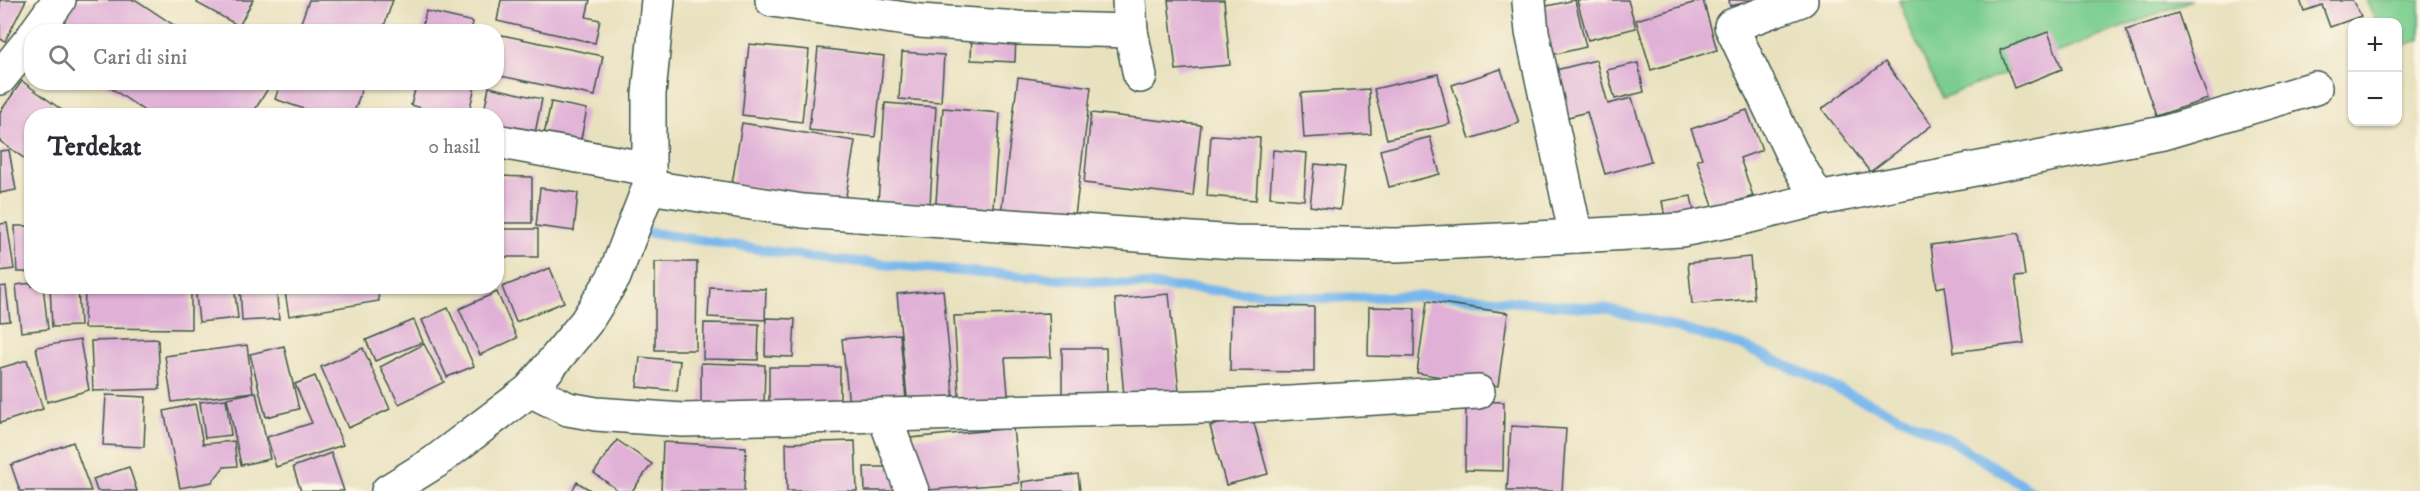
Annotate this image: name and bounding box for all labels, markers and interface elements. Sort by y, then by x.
map controls [2348,18,2402,126]
button: + [2348,18,2402,72]
search box [24,24,504,90]
icon: search [45,41,78,74]
text: Cari di sini [93,44,187,71]
button: − [2348,72,2402,126]
text: Terdekat [48,131,141,164]
text: 0 hasil [428,135,480,160]

